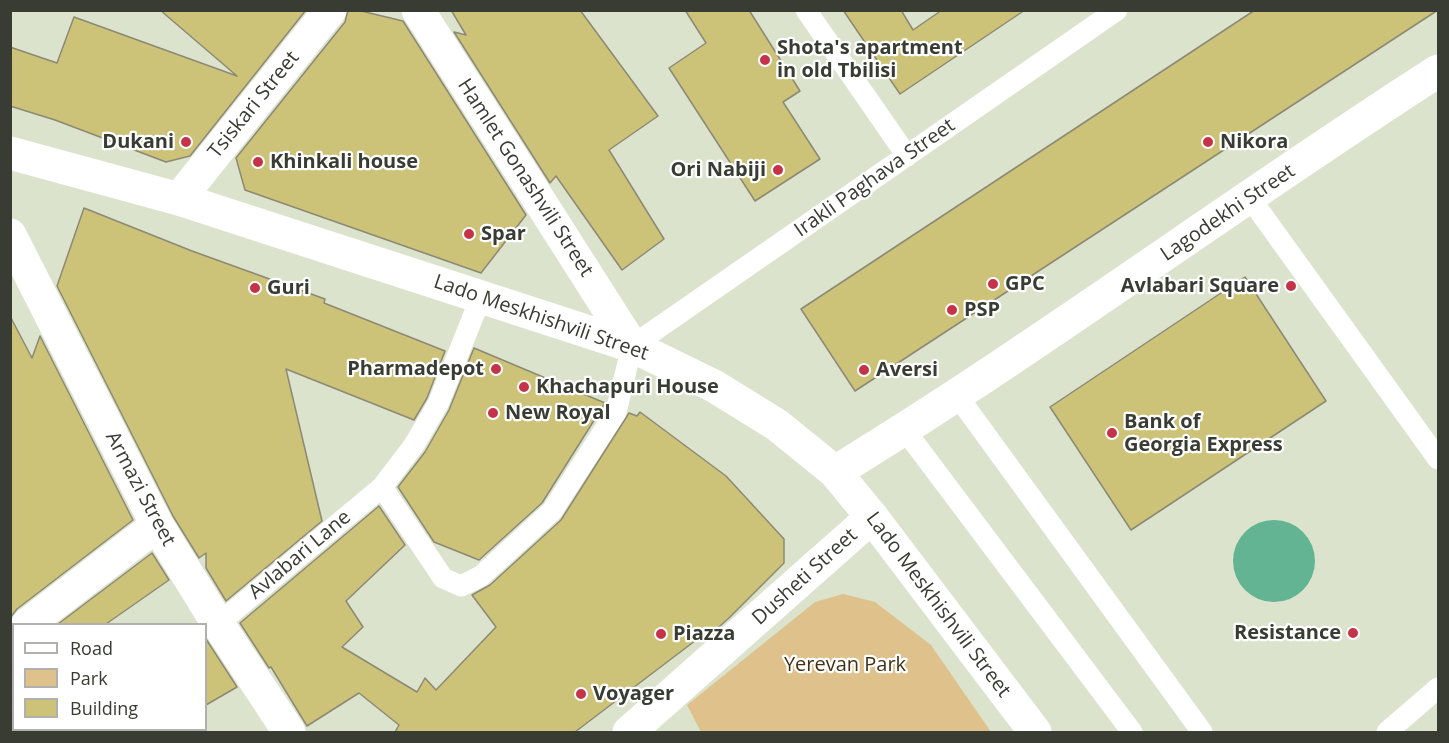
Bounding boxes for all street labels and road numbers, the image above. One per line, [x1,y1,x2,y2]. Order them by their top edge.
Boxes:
street label: Tsiskari Street [203,47,305,163]
street label: Hamlet Gonashvili Street [452,75,598,281]
street label: Irakli Paghava Street [790,114,960,242]
street label: Lagodekhi Street [1156,159,1300,267]
street label: Lado Meskhishvili Street [430,270,652,366]
street label: Armazi Street [100,428,180,550]
street label: Avlabari Lane [244,505,356,605]
street label: Lado Meskhishvili Street [861,508,1015,702]
street label: Dusheti Street [748,524,862,630]

